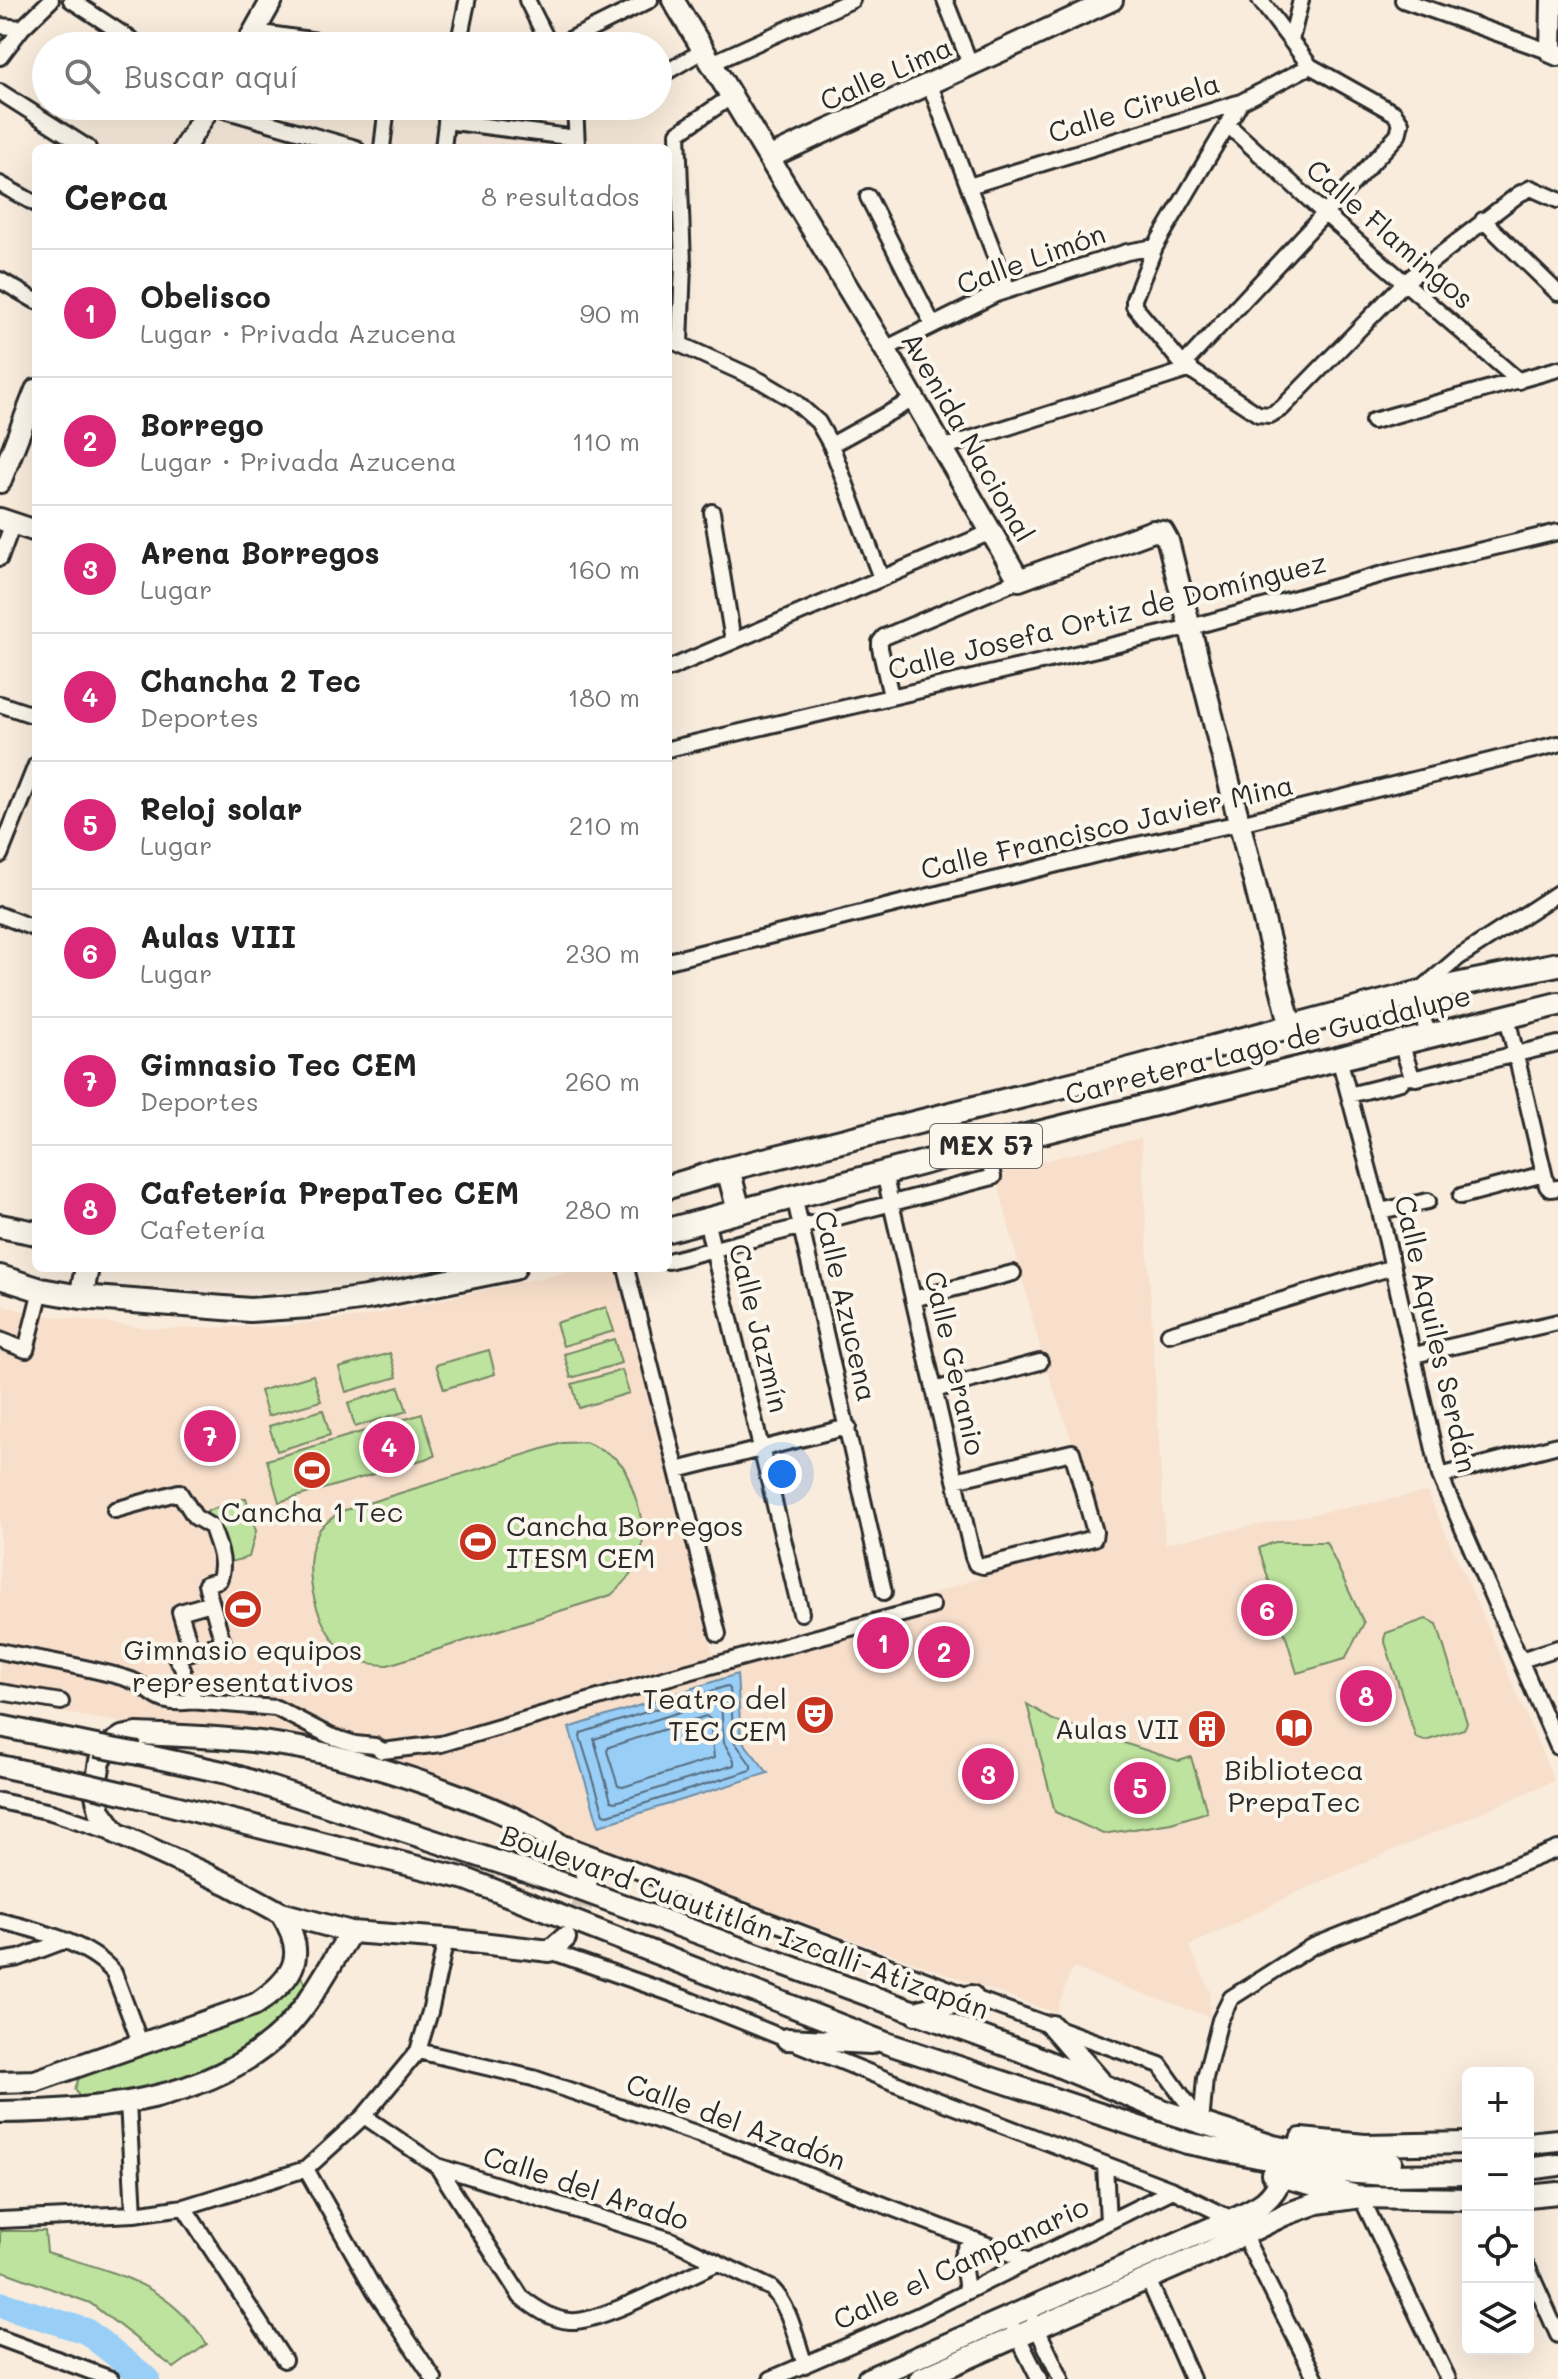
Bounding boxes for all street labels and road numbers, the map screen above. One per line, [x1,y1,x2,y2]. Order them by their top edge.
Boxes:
street label: Calle Lima [814,28,957,118]
street label: Calle Ciruela [1044,64,1224,150]
street label: Calle Flamingos [1299,151,1482,316]
street label: Calle Limón [951,215,1110,302]
street label: Avenida Nacional [894,325,1044,548]
street label: Calle Josefa Ortiz de Domínguez [884,543,1330,687]
street label: Calle Francisco Javier Mina [917,766,1297,886]
street label: Carretera Lago de Guadalupe [1061,976,1474,1112]
road number: MEX 57 [930,1124,1042,1168]
street label: Calle Aquiles Serdán [1388,1191,1486,1476]
street label: Calle Azucena [808,1207,886,1405]
street label: Calle Jazmín [722,1240,798,1416]
street label: Calle Geranio [917,1267,995,1458]
street label: Boulevard Cuautitlán Izcalli-Atizapán [496,1816,994,2026]
street label: Calle del Azadón [622,2065,851,2177]
street label: Calle del Arado [479,2137,694,2237]
street label: Calle el Campanario [827,2187,1094,2337]

